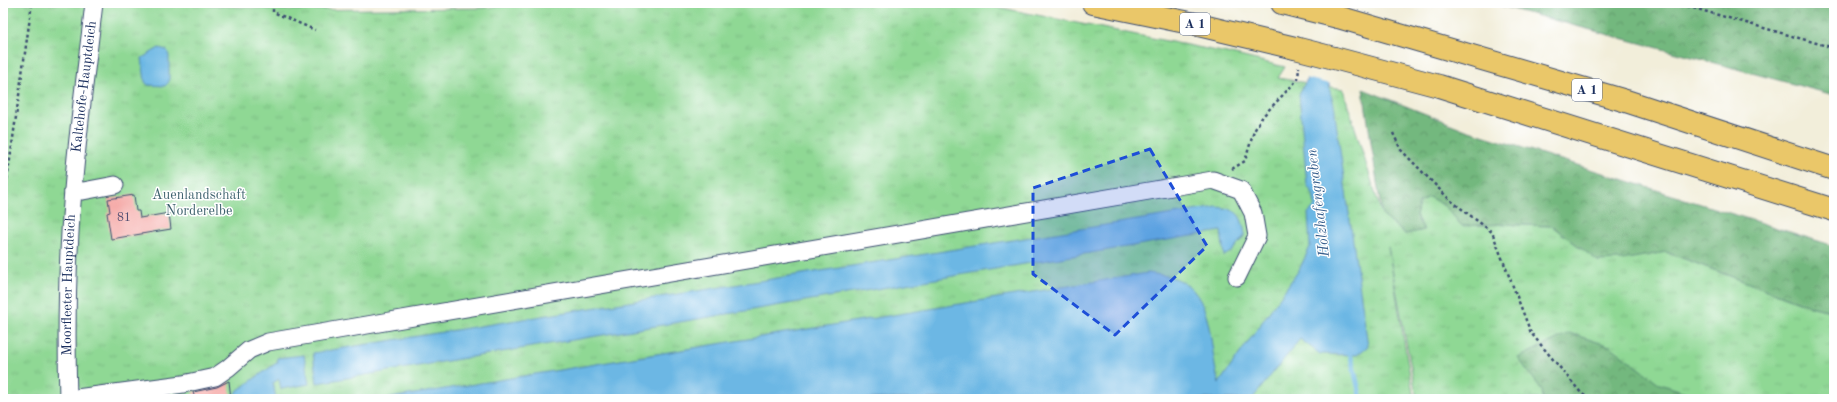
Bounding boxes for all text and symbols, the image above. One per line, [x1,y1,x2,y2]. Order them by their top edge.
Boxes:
road number: A 1 [1180,13,1210,35]
street label: Kaltehofe-Hauptdeich [69,20,99,153]
road number: A 1 [1572,79,1602,101]
water label: Holzhafengraben [1305,148,1333,259]
park label: Auenlandschaft Norderelbe [152,188,246,218]
house number: 81 [117,212,131,224]
street label: Moorfleeter Hauptdeich [60,213,78,356]

